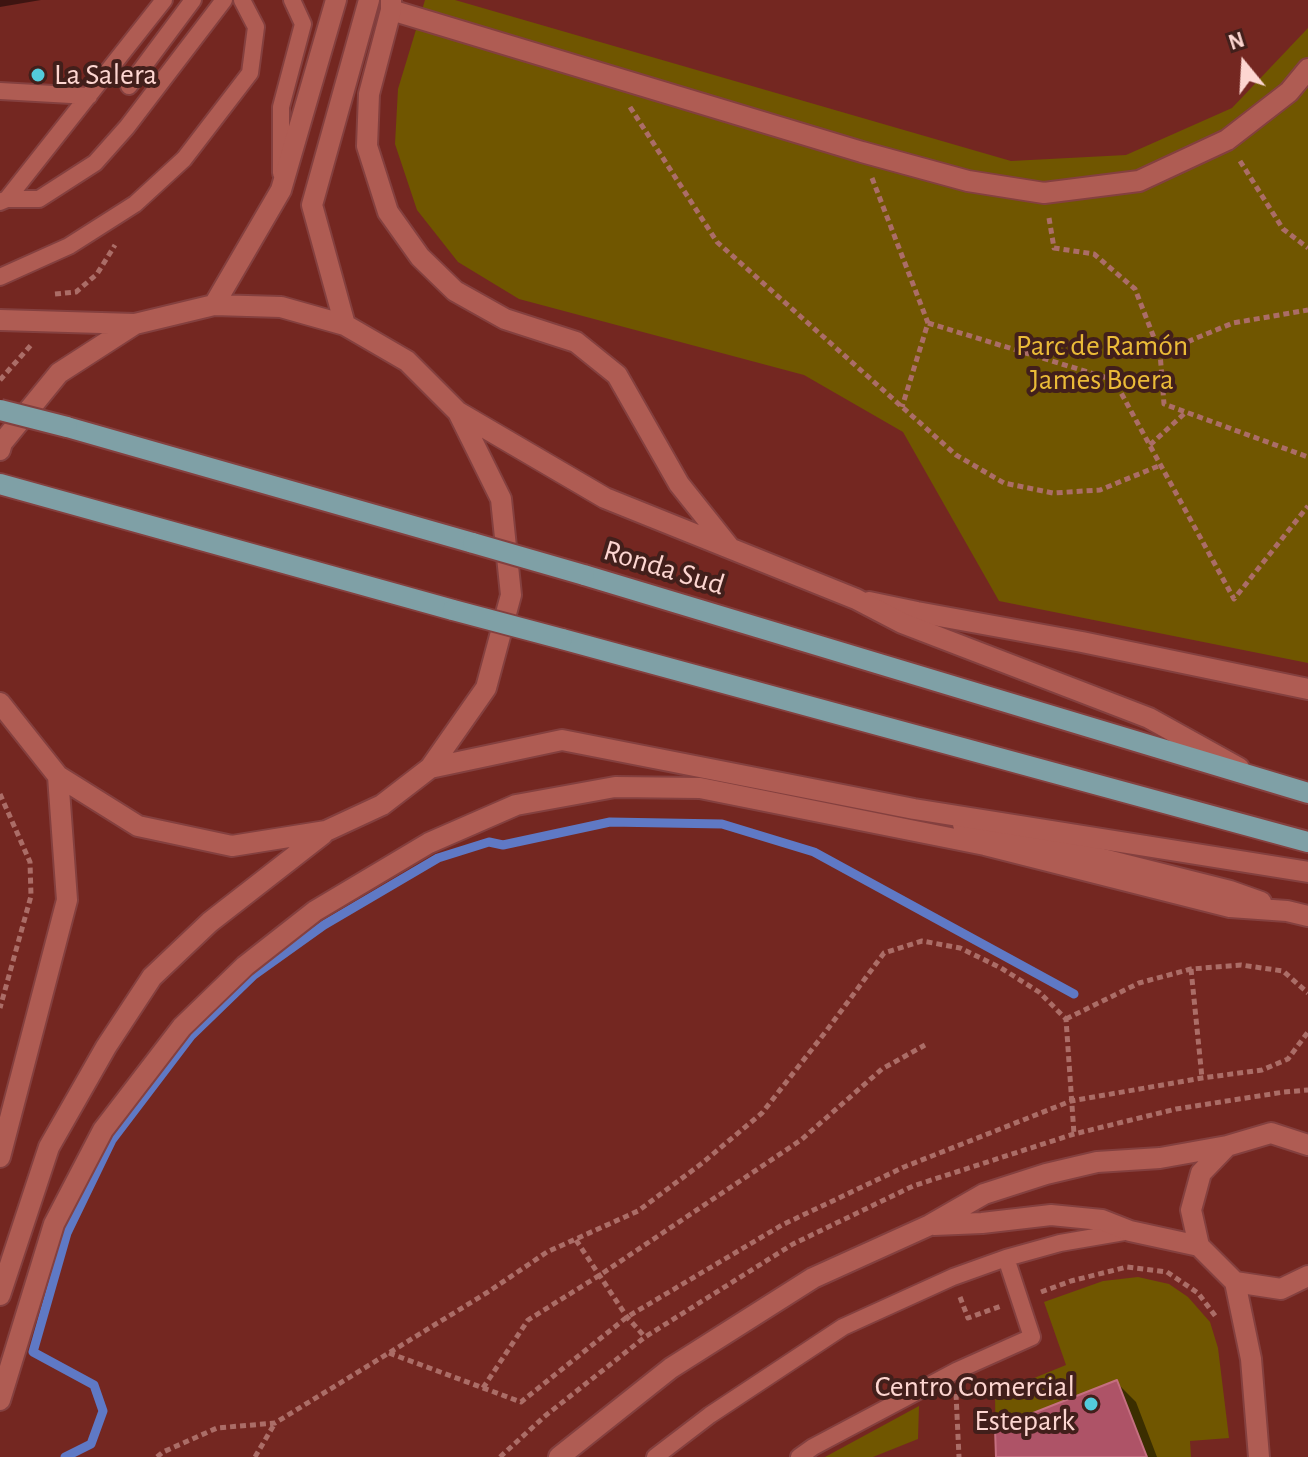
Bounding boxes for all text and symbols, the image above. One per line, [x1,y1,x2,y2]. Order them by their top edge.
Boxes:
north arrow [1204,24,1284,104]
text: N [1226,28,1247,54]
place label: La Salera [54,57,157,93]
marker: La Salera [29,66,47,84]
park label: Parc de Ramón James Boera [1016,328,1188,398]
street label: Ronda Sud [599,533,729,603]
place label: Centro Comercial Estepark [875,1369,1075,1440]
marker: Centro Comercial Estepark [1082,1395,1100,1413]

